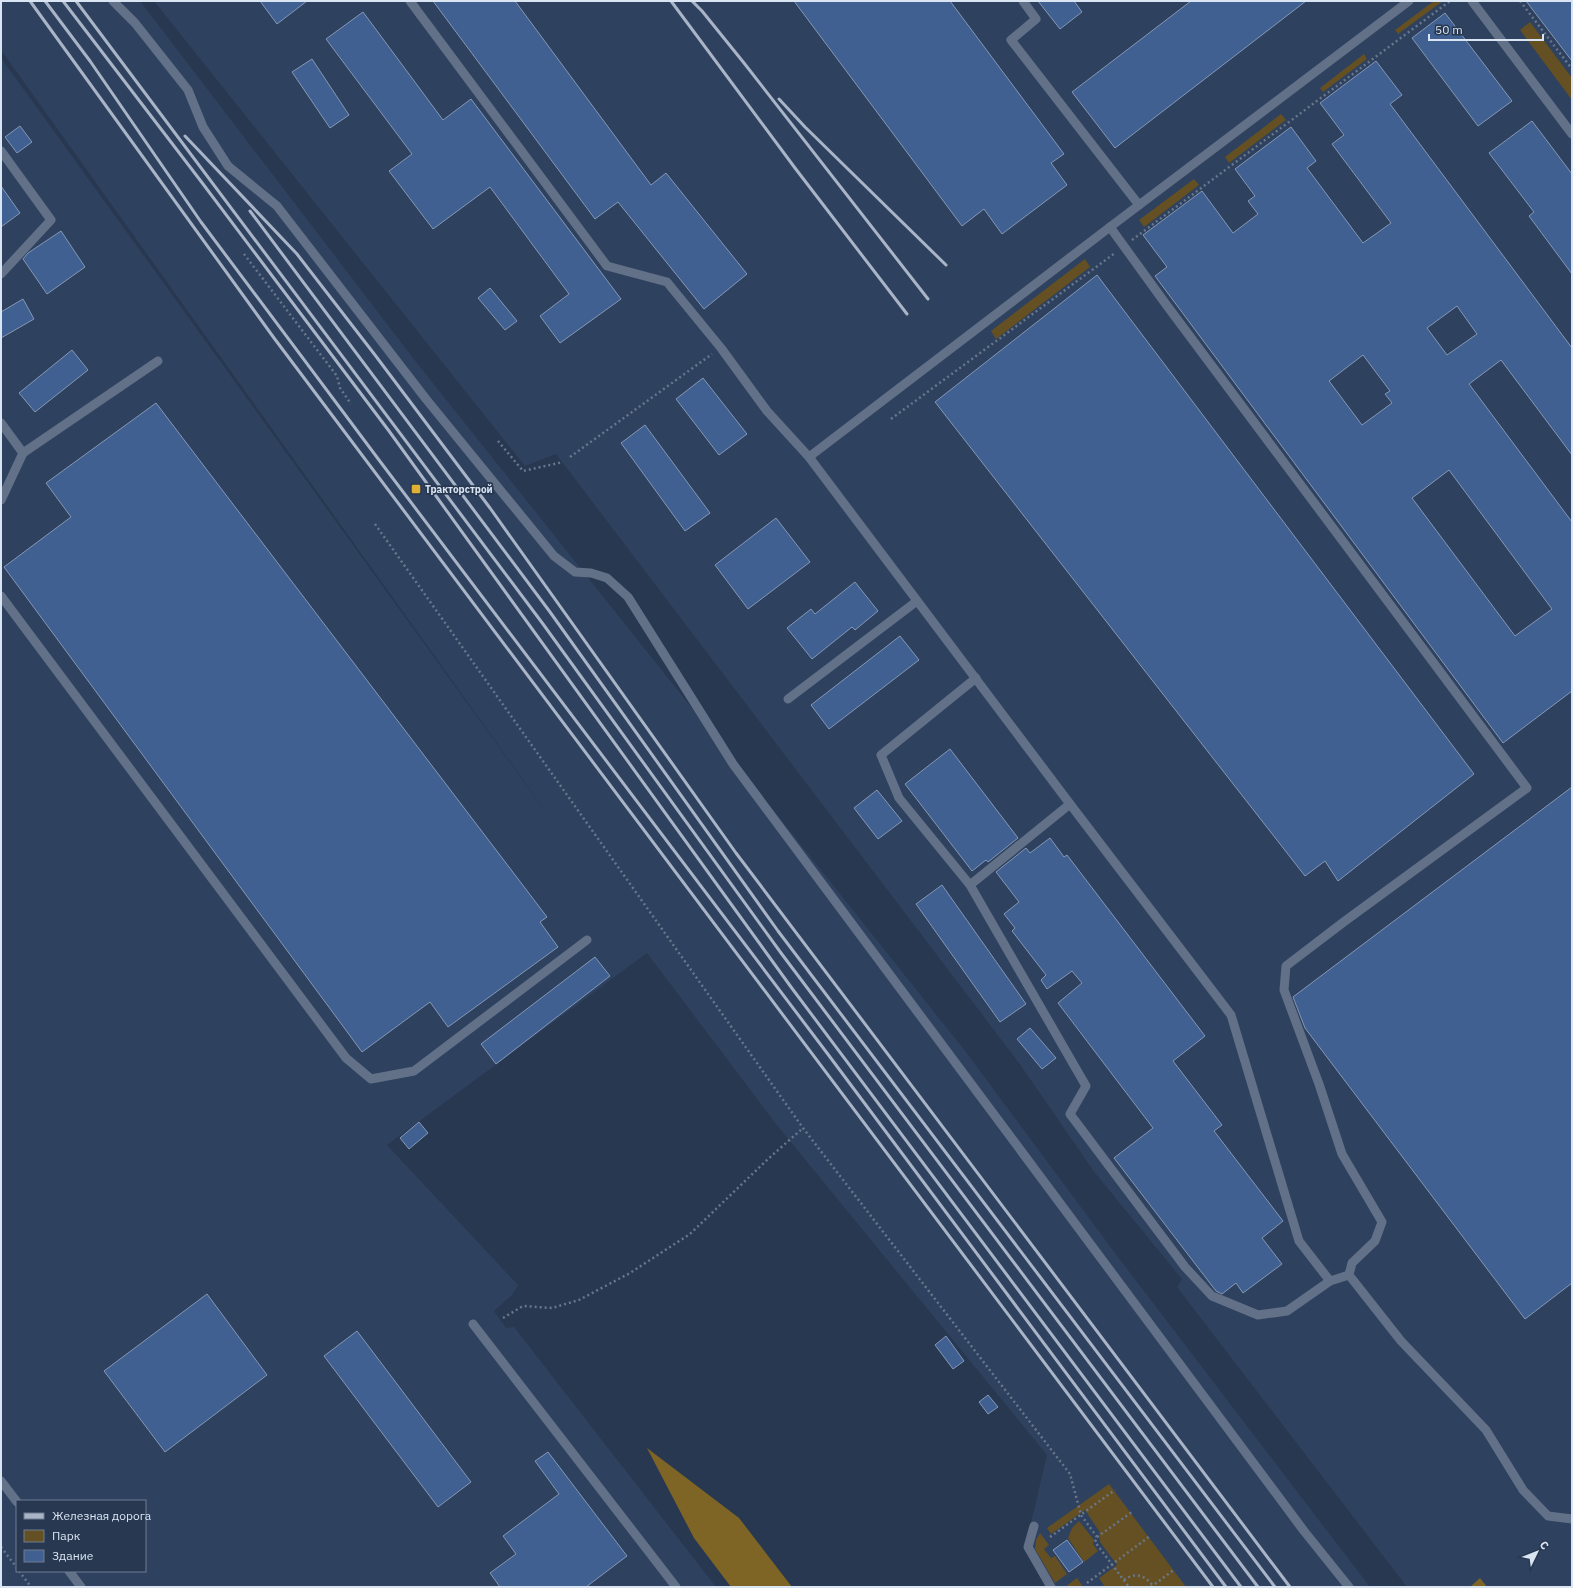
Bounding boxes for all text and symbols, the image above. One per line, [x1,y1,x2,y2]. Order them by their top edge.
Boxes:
scale bar [1429,16,1543,42]
text: 50 m [1435,22,1463,37]
marker: Тракторстрой [410,483,422,495]
place label: Тракторстрой [425,483,493,496]
legend [16,1500,146,1572]
text: Железная дорога [52,1508,152,1523]
text: Парк [52,1528,81,1543]
north arrow [1517,1532,1557,1572]
text: С [1537,1538,1552,1553]
text: Здание [52,1548,94,1563]

